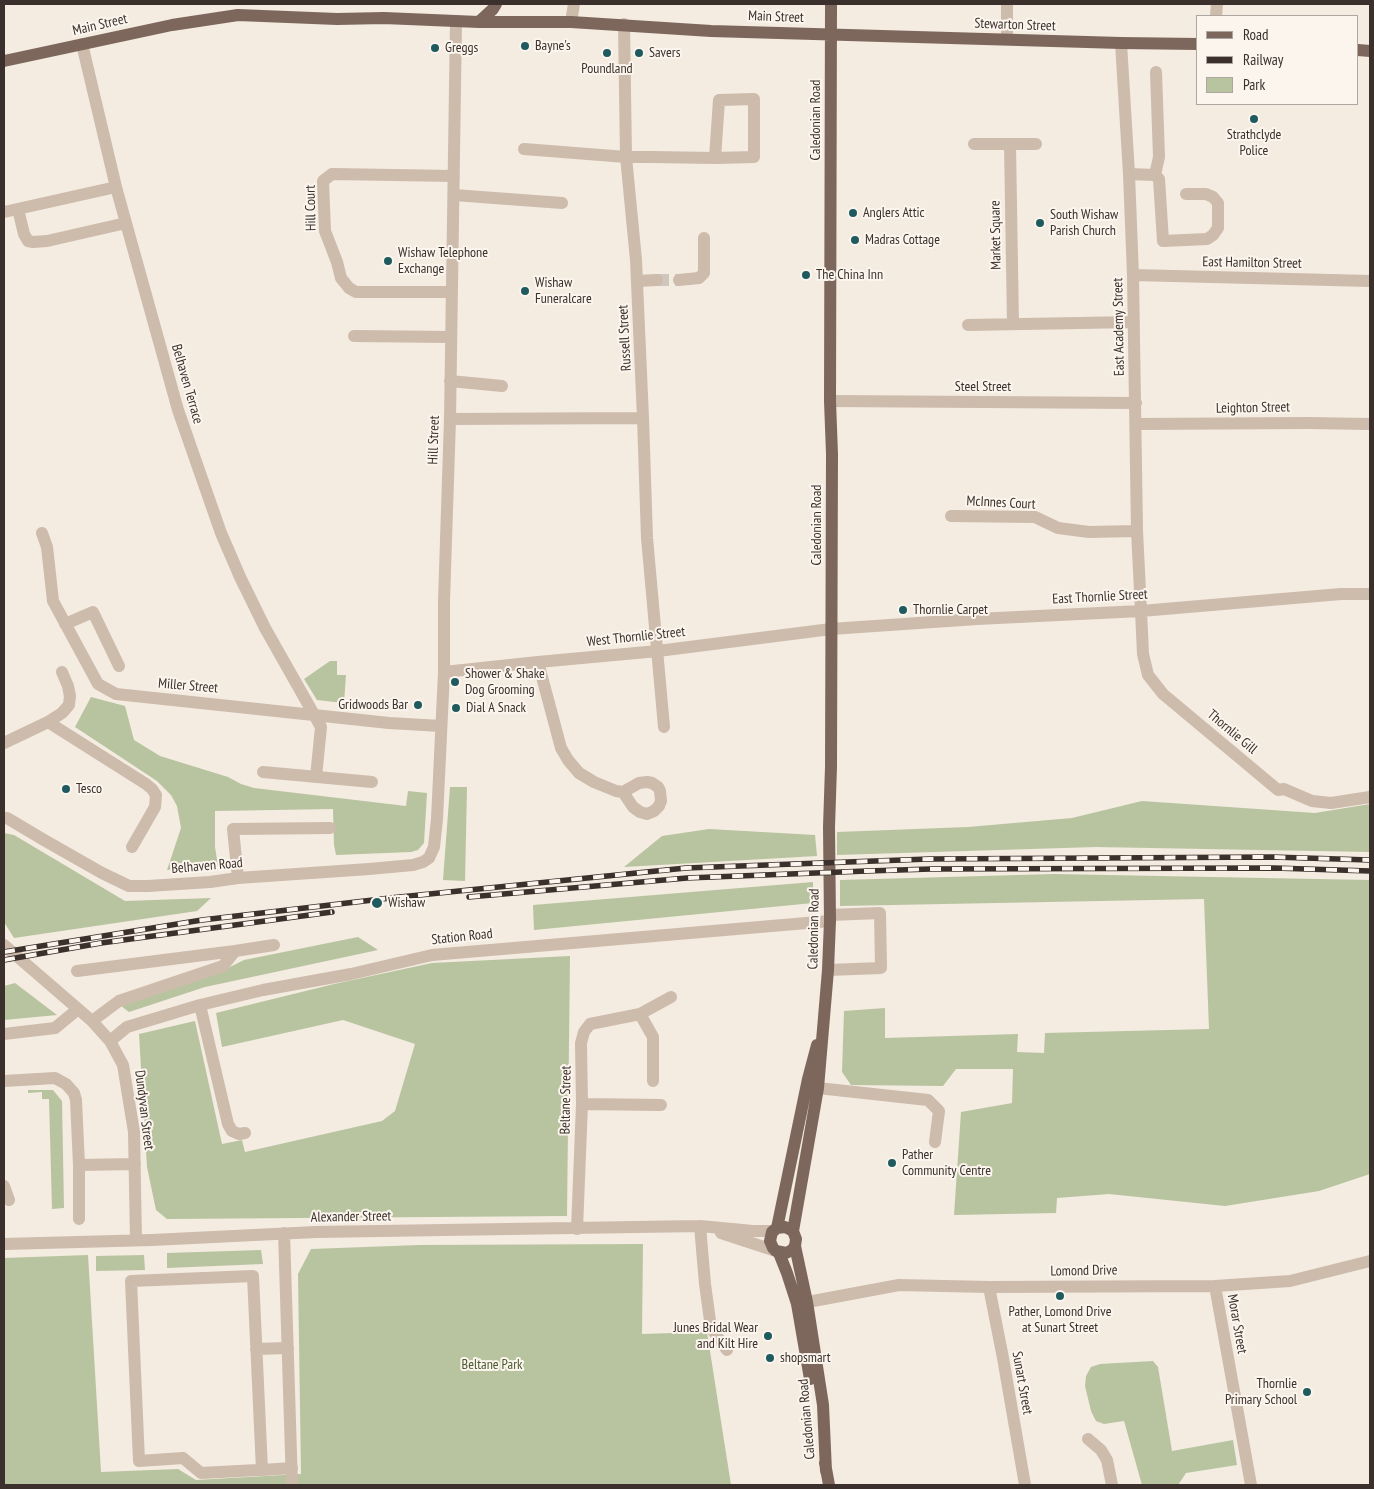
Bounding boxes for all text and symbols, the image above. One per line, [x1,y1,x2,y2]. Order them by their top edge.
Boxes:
street label: Main Street [748,8,804,26]
street label: Main Street [71,11,129,39]
street label: Stewarton Street [974,15,1056,35]
legend [1196,15,1359,105]
text: Road [1243,25,1269,44]
place label: Bayne's [535,38,571,54]
place label: Greggs [445,40,478,56]
marker: Bayne's [519,40,531,52]
marker: Greggs [429,42,441,54]
place label: Savers [649,45,680,61]
marker: Poundland [601,47,613,59]
marker: Savers [633,47,645,59]
text: Railway [1243,50,1283,69]
place label: Poundland [581,61,633,77]
text: Park [1243,75,1265,94]
street label: Caledonian Road [808,80,824,160]
marker: Strathclyde Police [1248,113,1260,125]
place label: Strathclyde Police [1227,127,1281,160]
street label: Hill Court [302,185,320,231]
street label: Market Square [987,200,1005,270]
place label: Anglers Attic [863,205,925,221]
marker: Anglers Attic [847,207,859,219]
place label: South Wishaw Parish Church [1050,207,1118,240]
marker: South Wishaw Parish Church [1034,217,1046,229]
place label: Madras Cottage [865,232,940,248]
marker: Madras Cottage [849,234,861,246]
place label: Wishaw Telephone Exchange [398,245,488,278]
street label: East Hamilton Street [1202,254,1302,272]
marker: Wishaw Telephone Exchange [382,255,394,267]
place label: The China Inn [816,267,883,283]
marker: The China Inn [800,269,812,281]
place label: Wishaw Funeralcare [535,275,592,308]
street label: East Academy Street [1110,278,1128,376]
marker: Wishaw Funeralcare [519,285,531,297]
street label: Russell Street [615,304,635,372]
street label: Belhaven Terrace [168,342,206,426]
street label: Steel Street [955,379,1011,395]
street label: Leighton Street [1216,399,1290,417]
street label: Hill Street [425,415,443,465]
street label: Caledonian Road [809,485,825,565]
street label: McInnes Court [966,493,1036,513]
street label: East Thornlie Street [1052,586,1148,608]
place label: Thornlie Carpet [913,602,988,618]
marker: Thornlie Carpet [897,604,909,616]
street label: West Thornlie Street [586,623,686,651]
place label: Shower & Shake Dog Grooming [465,666,545,699]
street label: Miller Street [157,675,219,697]
marker: Shower & Shake Dog Grooming [449,676,461,688]
place label: Gridwoods Bar [338,697,408,713]
marker: Gridwoods Bar [412,699,424,711]
place label: Dial A Snack [466,700,526,716]
marker: Dial A Snack [450,702,462,714]
street label: Thornlie Gill [1204,706,1260,758]
place label: Tesco [76,781,102,797]
marker: Tesco [60,783,72,795]
street label: Belhaven Road [171,855,243,877]
street label: Caledonian Road [805,888,823,970]
place label: Wishaw [388,895,425,911]
marker: Wishaw [370,896,384,910]
street label: Station Road [431,925,493,949]
street label: Beltane Street [557,1065,575,1135]
street label: Dundyvan Street [131,1069,157,1151]
place label: Pather Community Centre [902,1147,991,1180]
marker: Pather Community Centre [886,1157,898,1169]
street label: Alexander Street [311,1208,391,1226]
street label: Lomond Drive [1050,1262,1118,1280]
marker: Pather, Lomond Drive at Sunart Street [1054,1290,1066,1302]
street label: Morar Street [1224,1293,1250,1355]
place label: Pather, Lomond Drive at Sunart Street [1008,1304,1112,1336]
place label: Junes Bridal Wear and Kilt Hire [673,1320,758,1352]
marker: Junes Bridal Wear and Kilt Hire [762,1330,774,1342]
place label: shopsmart [780,1350,830,1366]
street label: Sunart Street [1008,1350,1036,1416]
marker: shopsmart [764,1352,776,1364]
park label: Beltane Park [462,1357,522,1373]
place label: Thornlie Primary School [1225,1376,1297,1408]
street label: Caledonian Road [795,1378,819,1460]
marker: Thornlie Primary School [1301,1386,1313,1398]

